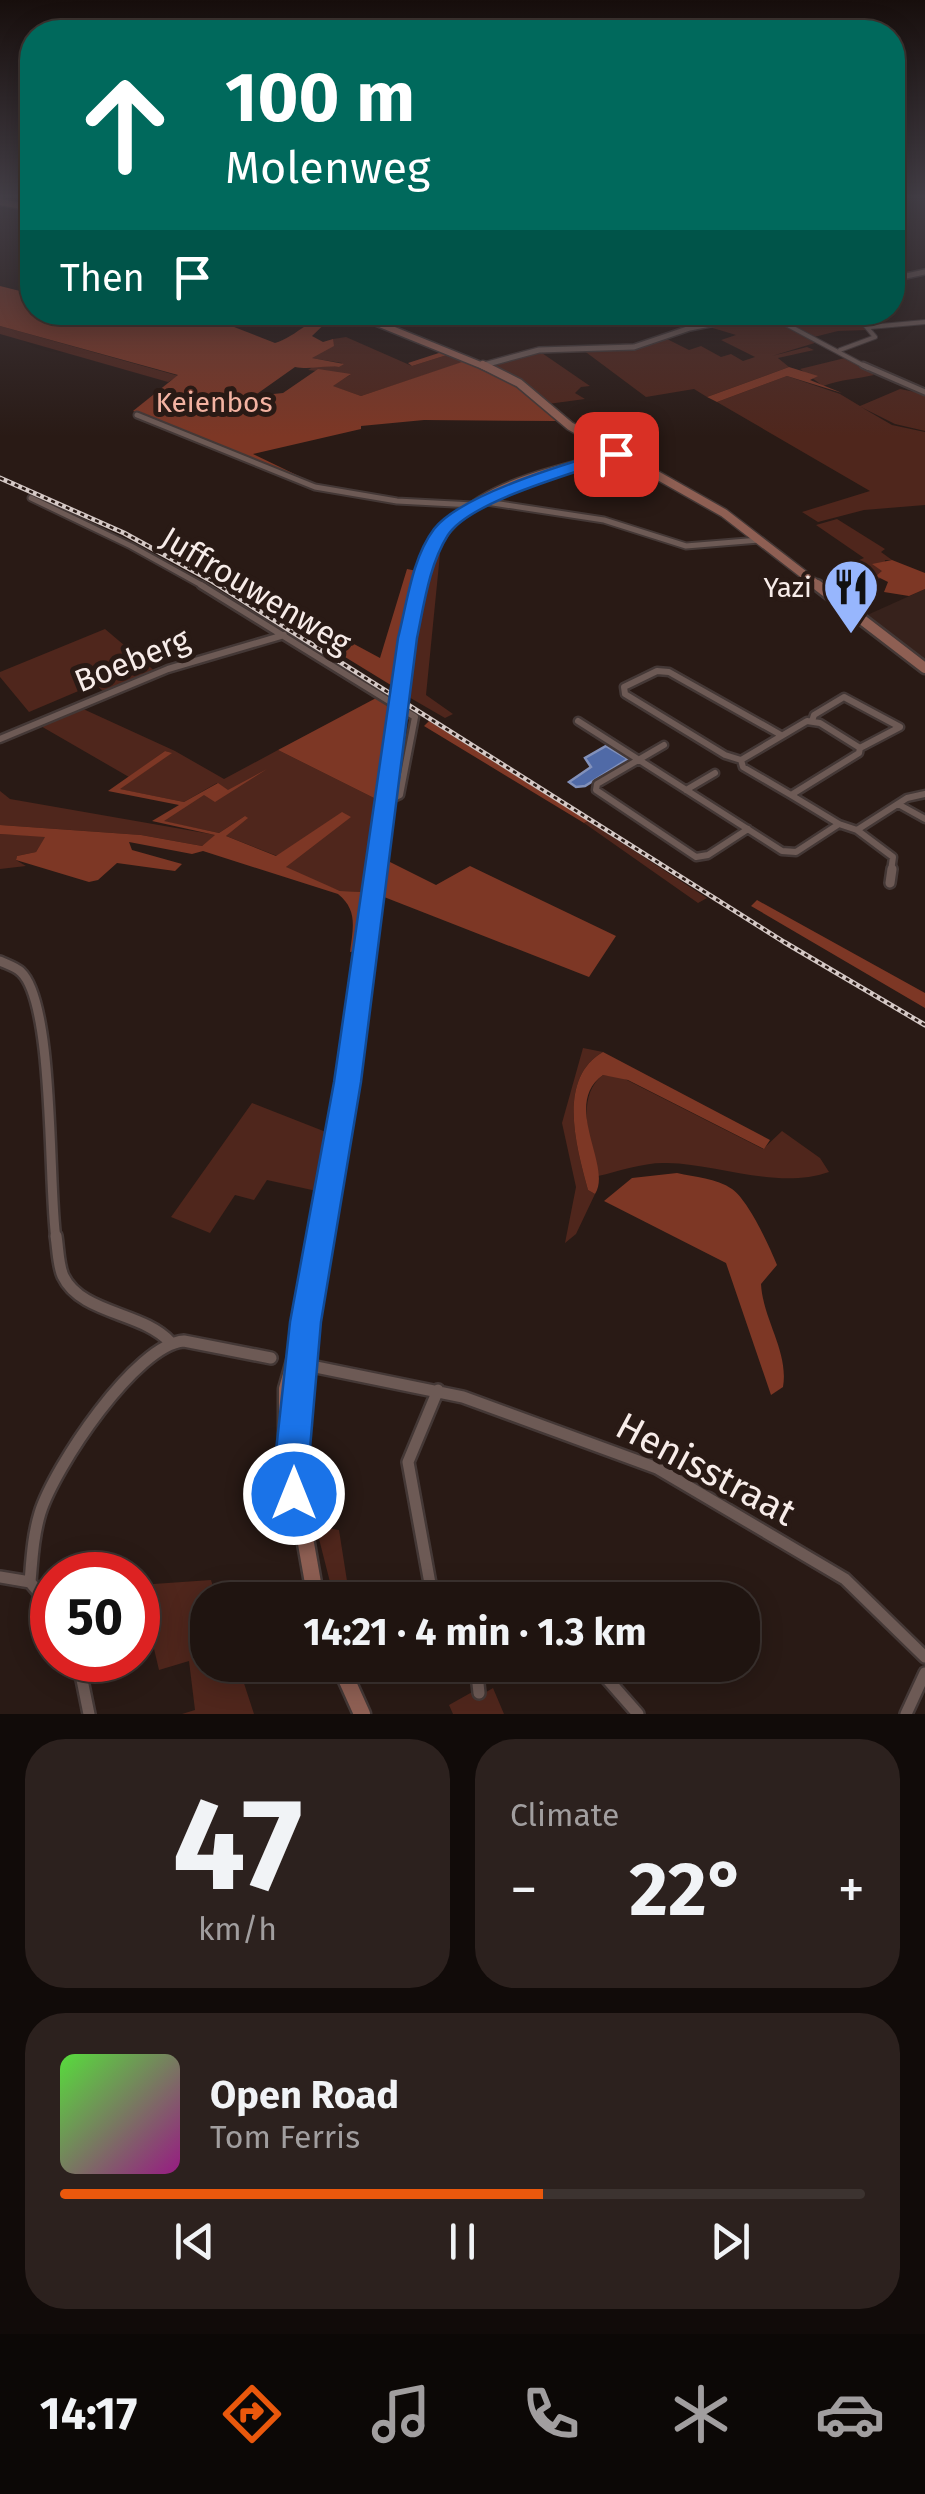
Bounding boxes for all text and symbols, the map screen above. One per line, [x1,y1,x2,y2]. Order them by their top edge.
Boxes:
text: 100 m [225,56,415,140]
icon: ahead [60,60,190,190]
text: Molenweg [225,141,430,195]
icon: arrive [165,250,220,305]
text: Then [60,255,145,301]
park label: Keienbos [156,386,273,419]
pin [574,412,659,497]
icon: arrive [589,427,644,482]
street label: Juffrouwenweg [154,518,358,662]
restaurant icon: Yazi [821,557,881,636]
place label: Yazi [763,571,812,604]
street label: Boeberg [69,620,195,700]
street label: Henisstraat [608,1403,804,1536]
position arrow [242,1442,346,1546]
speed limit sign: 50 [30,1552,160,1682]
text: 14:21 · 4 min · 1.3 km [303,1609,647,1655]
text: 47 [172,1767,303,1923]
text: Climate [510,1796,619,1834]
text: 22° [629,1845,746,1935]
text: − [510,1857,538,1923]
text: + [838,1857,865,1923]
text: km/h [198,1910,277,1948]
text: Open Road [210,2072,399,2118]
text: Tom Ferris [210,2118,360,2156]
icon: previous [167,2214,222,2269]
icon: pause [435,2214,490,2269]
icon: next [703,2214,758,2269]
icon: directions [217,2379,287,2449]
icon: music [366,2379,436,2449]
icon: phone [516,2379,586,2449]
icon: climate [666,2379,736,2449]
icon: car [815,2379,885,2449]
text: 14:17 [40,2387,137,2441]

